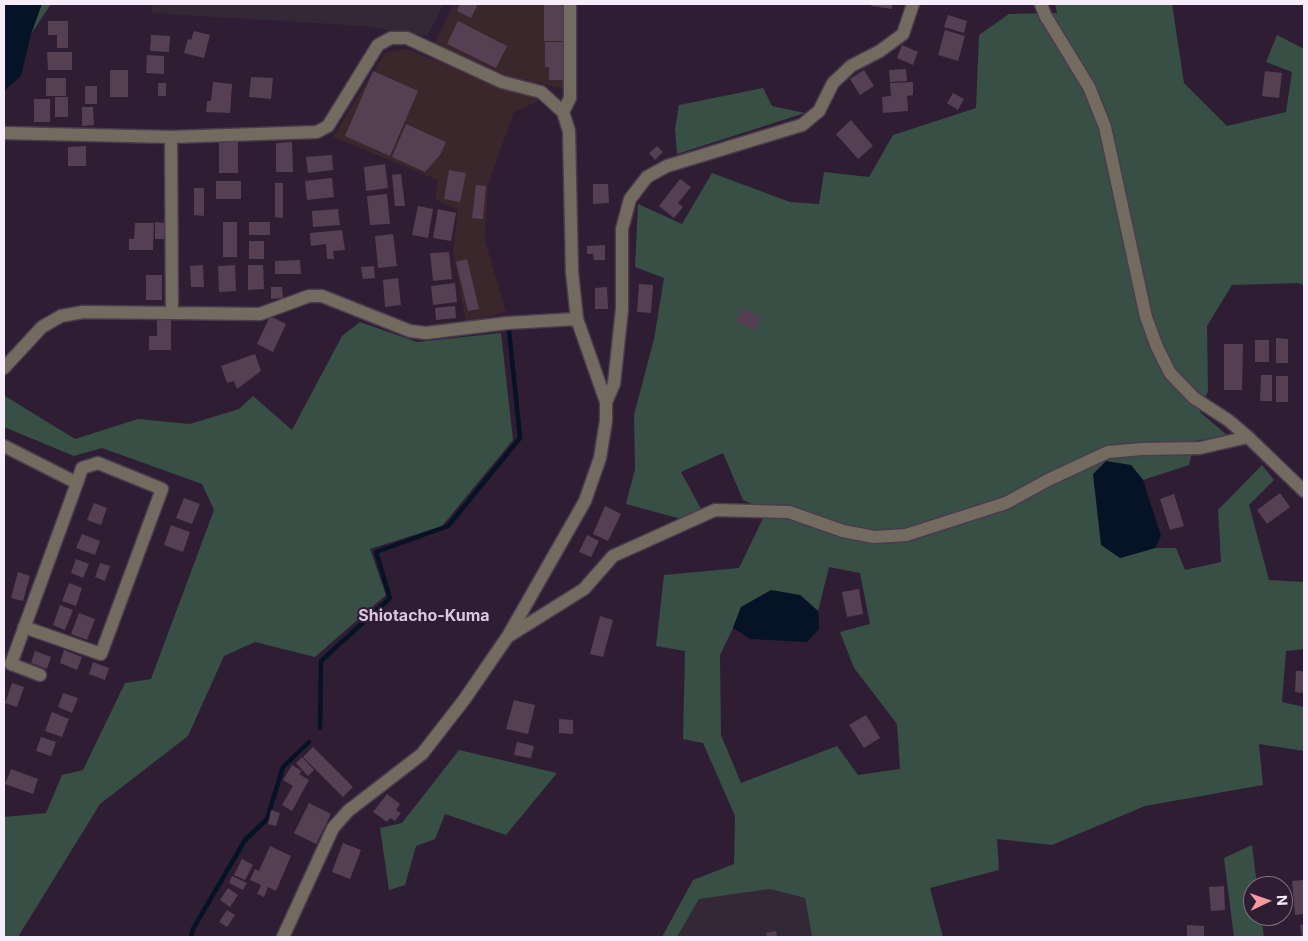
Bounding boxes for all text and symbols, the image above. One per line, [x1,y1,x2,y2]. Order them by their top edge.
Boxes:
district label: Shiotacho-Kuma [358,606,490,626]
north arrow [1243,876,1293,926]
text: N [1274,894,1291,906]

